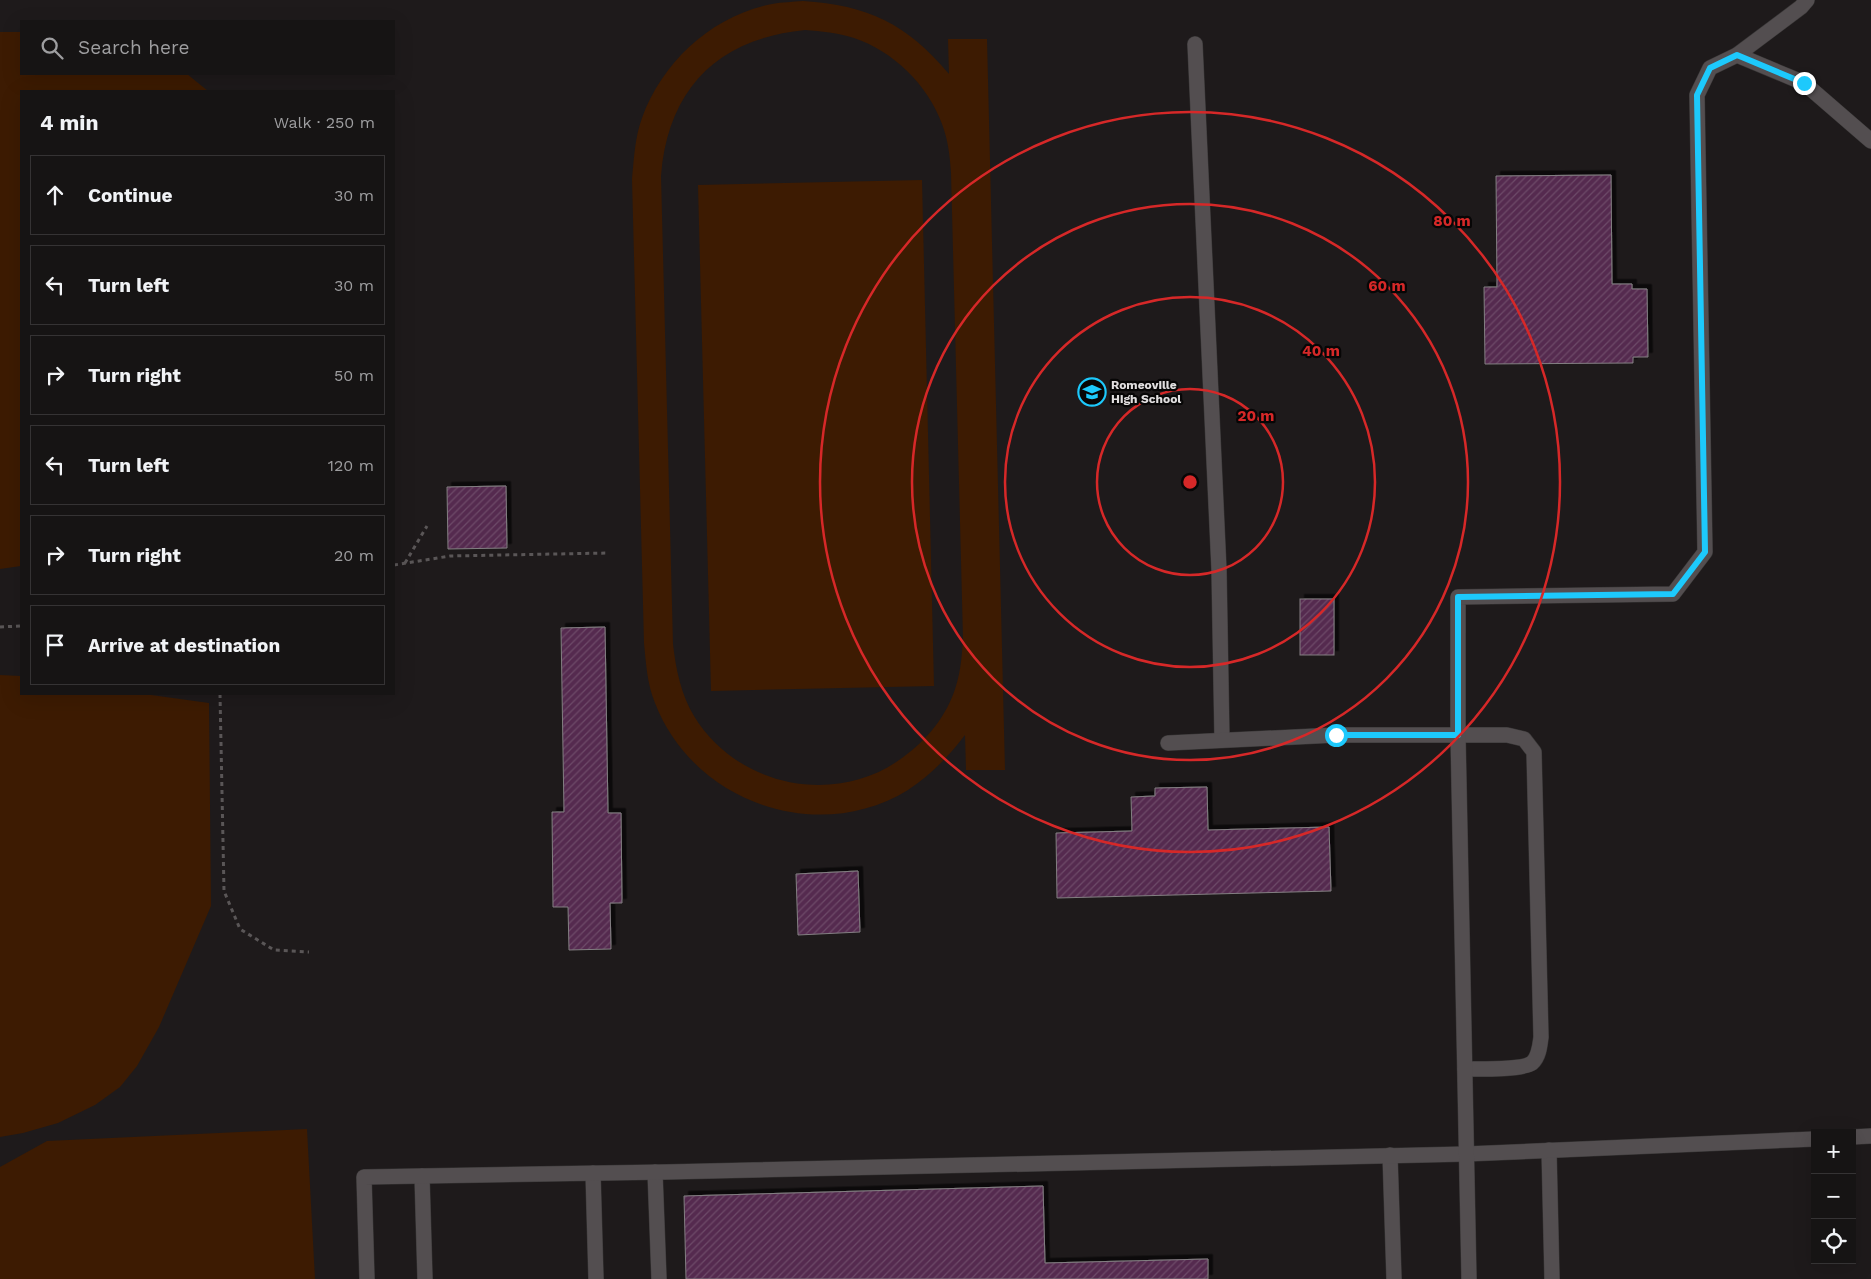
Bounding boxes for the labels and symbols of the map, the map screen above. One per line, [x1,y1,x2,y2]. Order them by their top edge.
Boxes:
route end [1793,72,1816,95]
text: 80 m [1433,212,1471,230]
text: 60 m [1368,277,1406,295]
text: 40 m [1302,342,1340,360]
school or university icon: Romeoville High School [1077,377,1107,407]
place label: Romeoville High School [1111,378,1181,406]
text: 20 m [1237,407,1275,425]
centre of rings [1181,473,1199,491]
route start [1325,724,1348,747]

